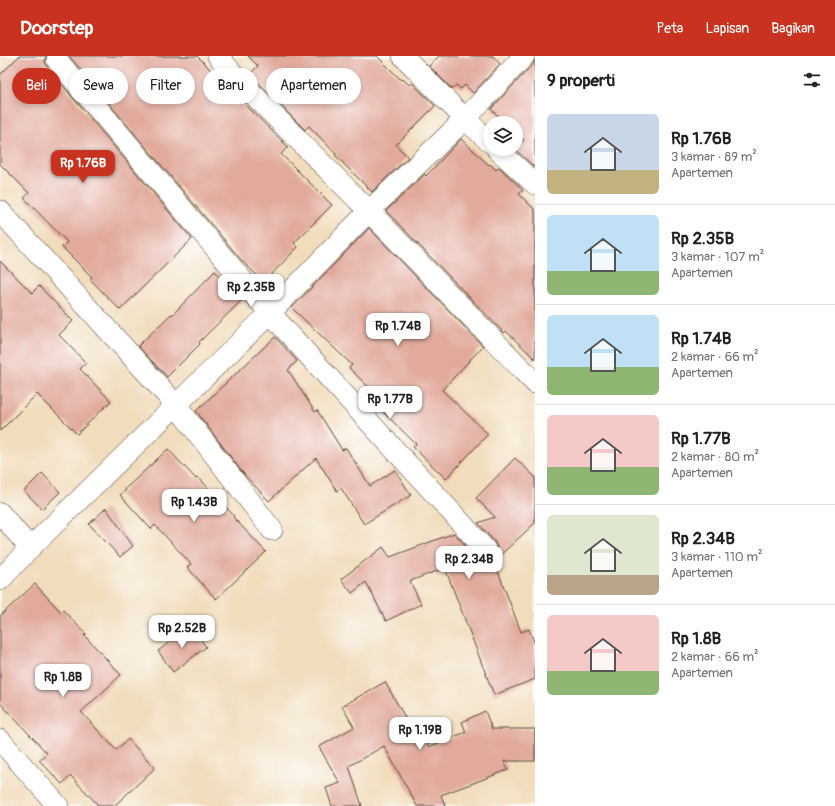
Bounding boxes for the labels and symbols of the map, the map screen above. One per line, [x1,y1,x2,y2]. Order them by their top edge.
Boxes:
pin: Rp 1.76B [42,150,124,184]
pin: Rp 2.35B [210,274,292,308]
pin: Rp 1.74B [357,313,439,347]
pin: Rp 1.77B [349,386,431,420]
pin: Rp 1.43B [153,489,235,523]
pin: Rp 2.34B [428,546,510,580]
pin: Rp 2.52B [141,615,223,649]
pin: Rp 1.8B [26,664,100,698]
pin: Rp 1.19B [379,717,461,751]

